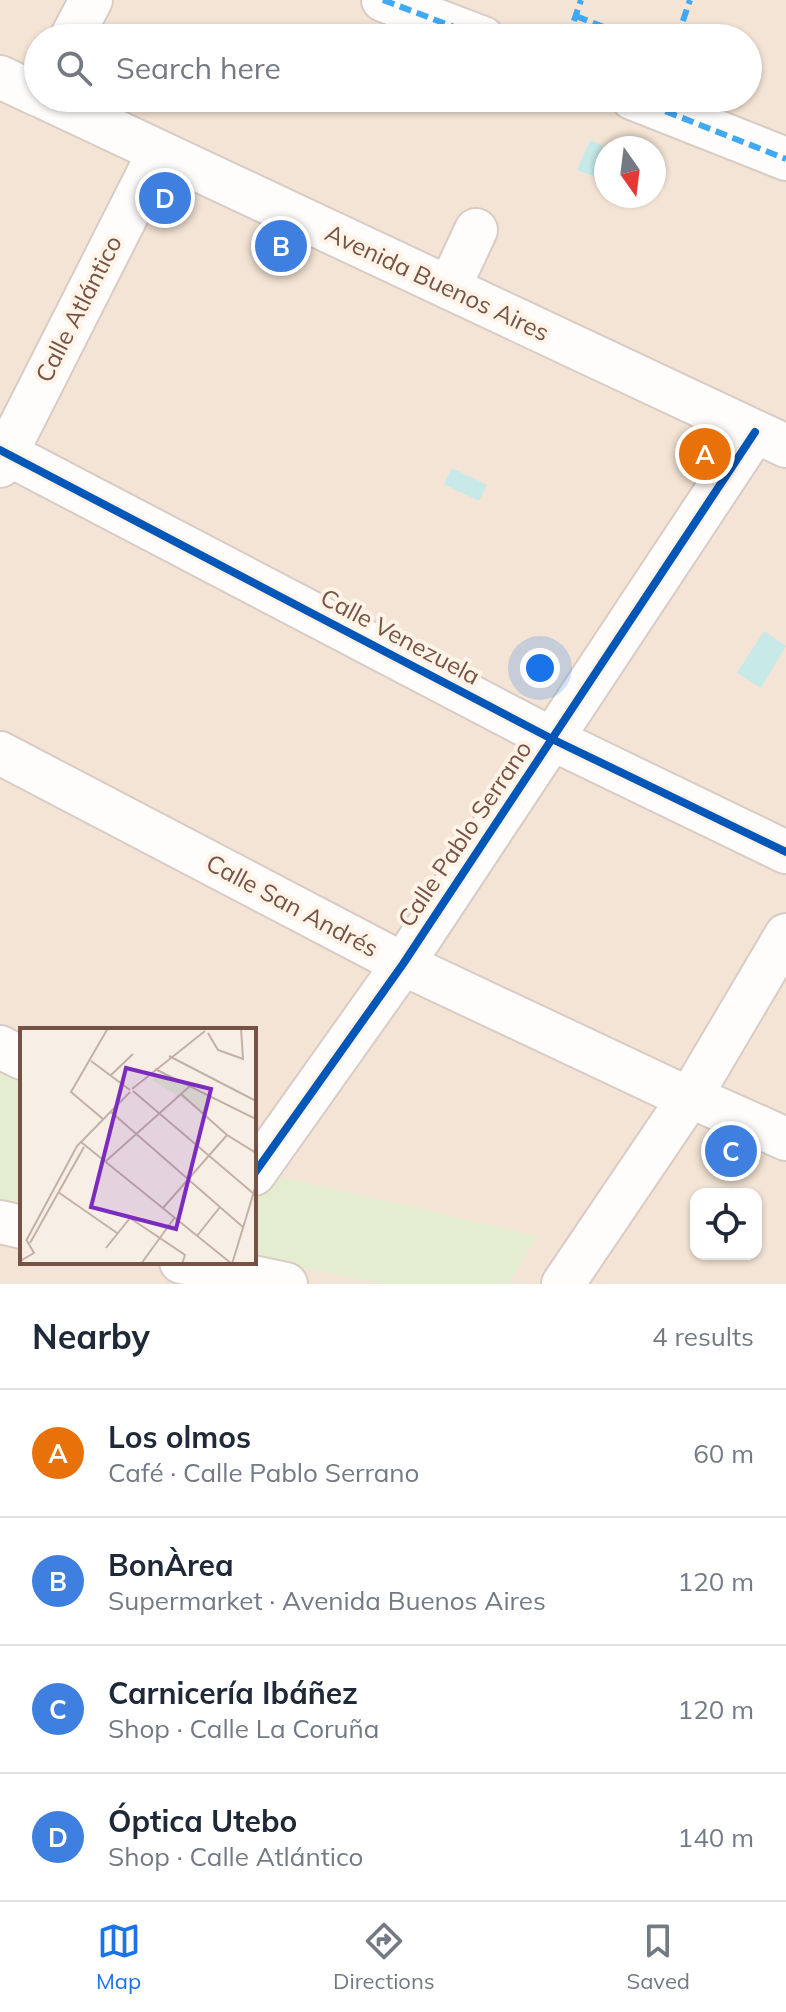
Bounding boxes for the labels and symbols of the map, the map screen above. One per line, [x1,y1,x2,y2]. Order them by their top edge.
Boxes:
north arrow [594,136,666,208]
pin: D [139,168,191,228]
pin: B [255,216,307,276]
street label: Avenida Buenos Aires [321,217,554,347]
street label: Calle Atlántico [28,230,128,387]
pin: A [679,424,731,484]
street label: Calle Venezuela [316,582,485,691]
your location [520,648,560,688]
street label: Calle Pablo Serrano [391,735,538,932]
street label: Calle San Andrés [201,847,384,963]
inset map [20,1028,256,1264]
pin: C [705,1121,757,1181]

